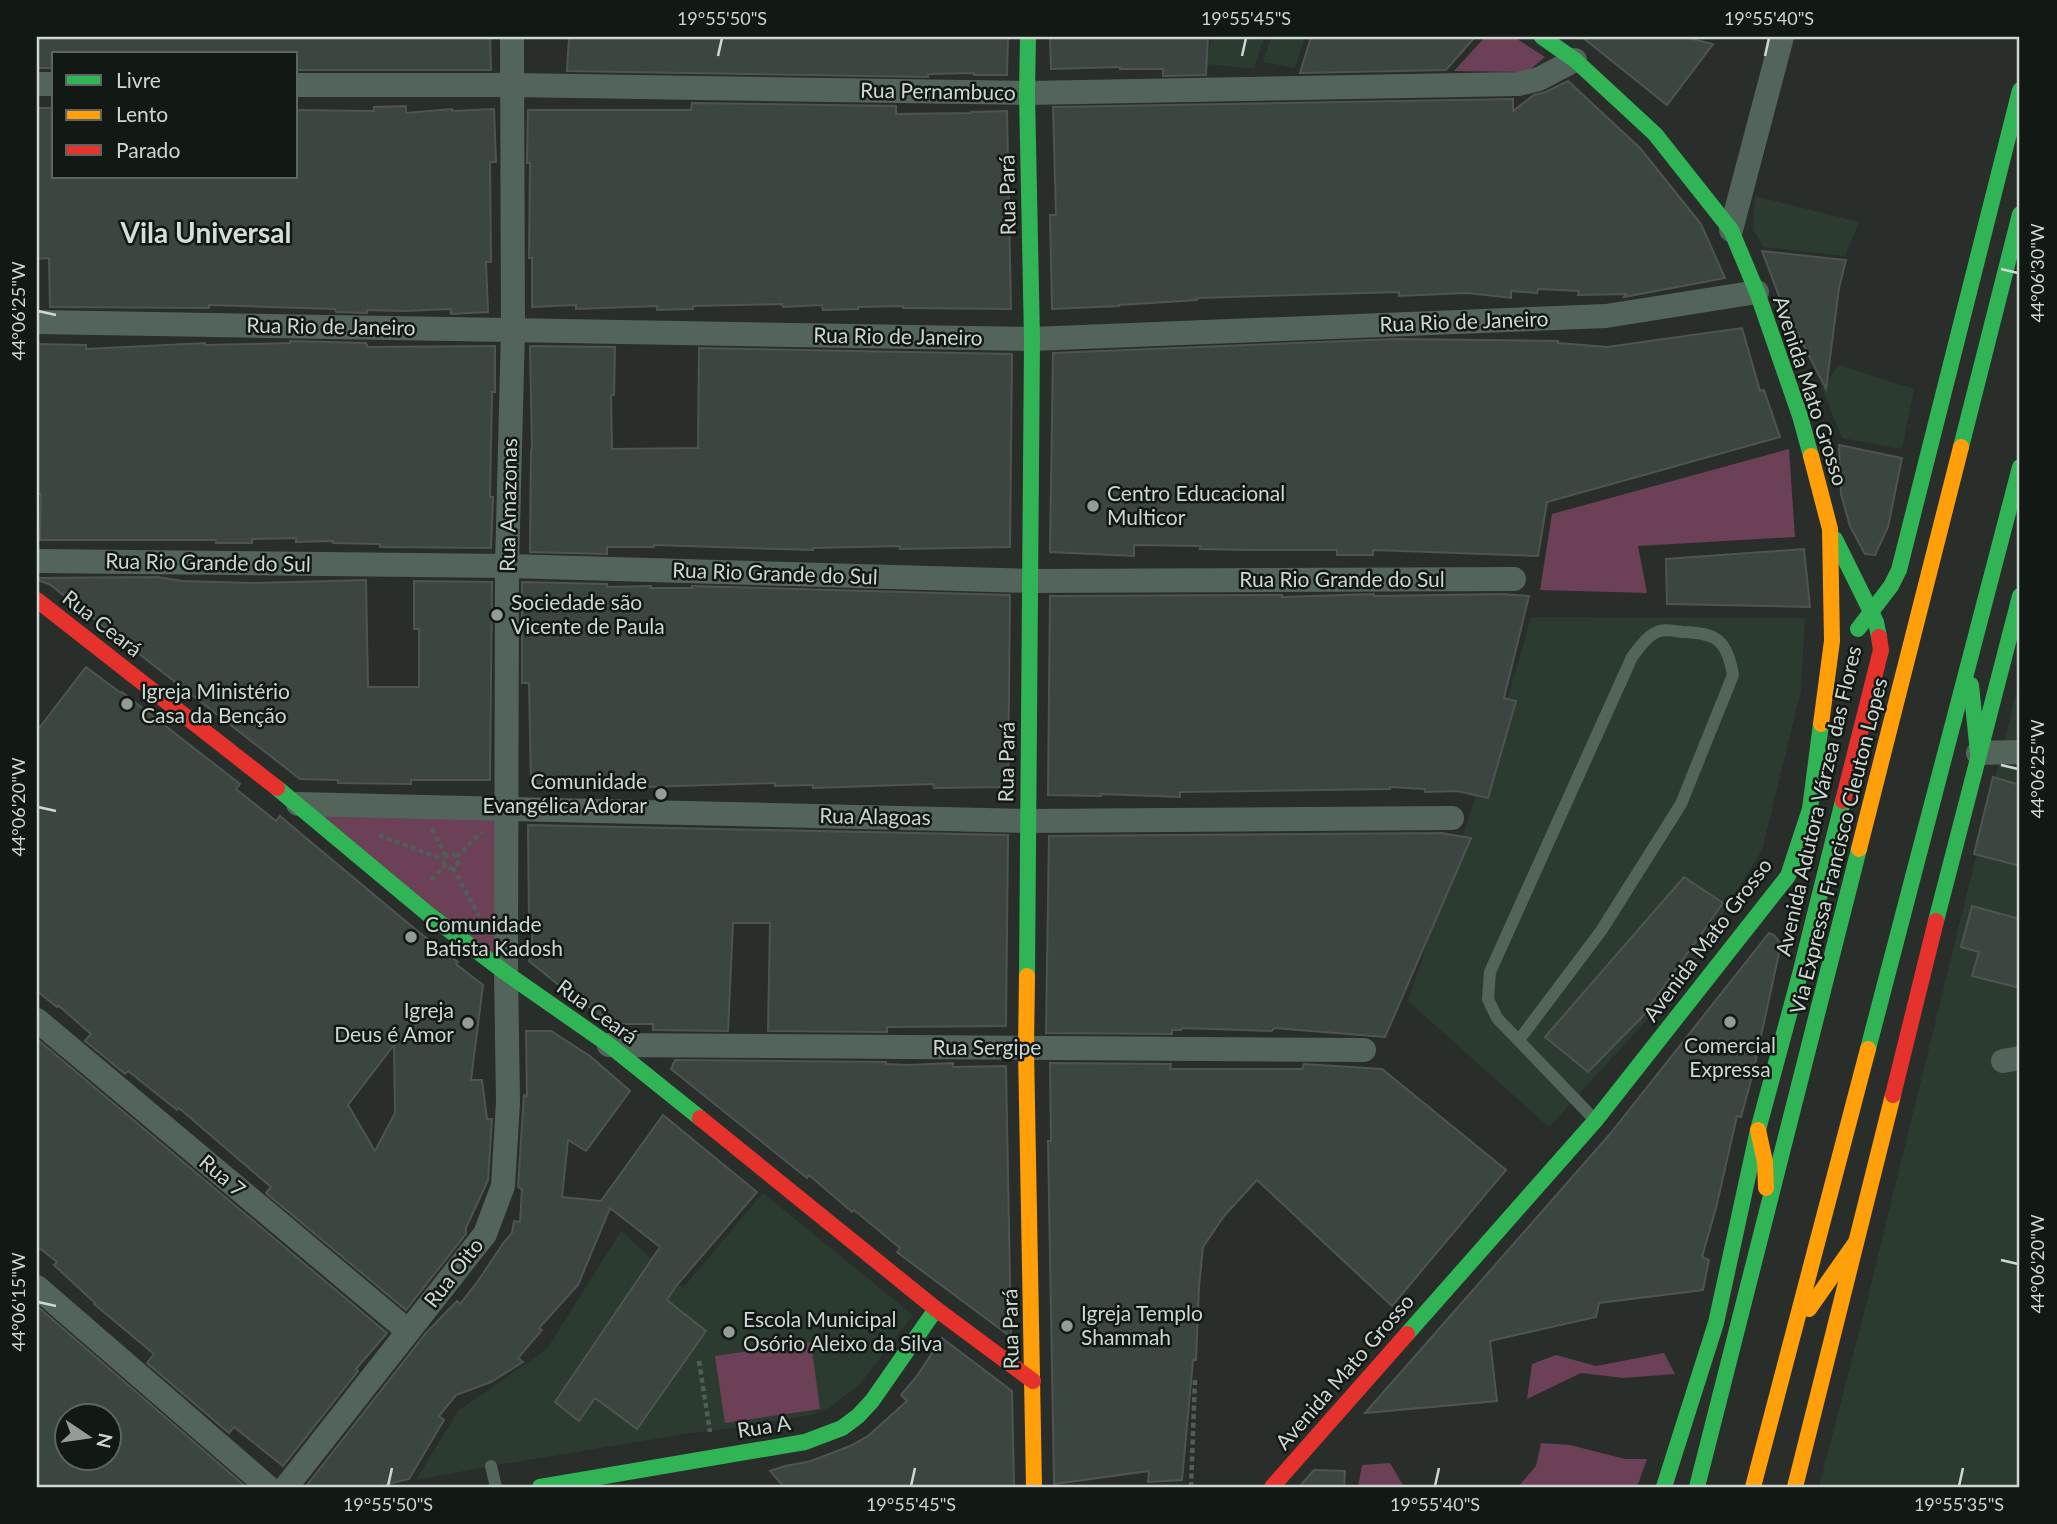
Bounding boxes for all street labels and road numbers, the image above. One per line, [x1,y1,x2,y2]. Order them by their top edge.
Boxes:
street label: Rua Pernambuco [860,77,1016,104]
street label: Rua Pará [993,154,1020,236]
street label: Avenida Mato Grosso [1769,293,1854,489]
street label: Rua Rio de Janeiro [1379,305,1549,336]
street label: Rua Rio de Janeiro [246,312,416,339]
street label: Rua Rio de Janeiro [813,322,983,349]
street label: Rua Amazonas [494,438,521,572]
street label: Rua Rio Grande do Sul [105,547,311,576]
street label: Rua Rio Grande do Sul [672,556,878,589]
street label: Rua Rio Grande do Sul [1239,566,1445,591]
street label: Rua Ceará [58,584,147,661]
street label: Avenida Adutora Várzea das Flores [1770,643,1865,958]
street label: Via Expressa Francisco Cleuton Lopes [1784,675,1891,1016]
street label: Rua Pará [992,721,1019,803]
street label: Rua Alagoas [819,802,931,829]
street label: Avenida Mato Grosso [1637,852,1776,1026]
street label: Rua Ceará [553,973,643,1048]
street label: Rua Sergipe [933,1034,1041,1059]
street label: Rua 7 [195,1148,251,1201]
street label: Rua Oito [418,1232,488,1312]
street label: Rua Pará [996,1288,1023,1370]
street label: Avenida Mato Grosso [1269,1288,1418,1454]
street label: Rua A [735,1409,793,1442]

